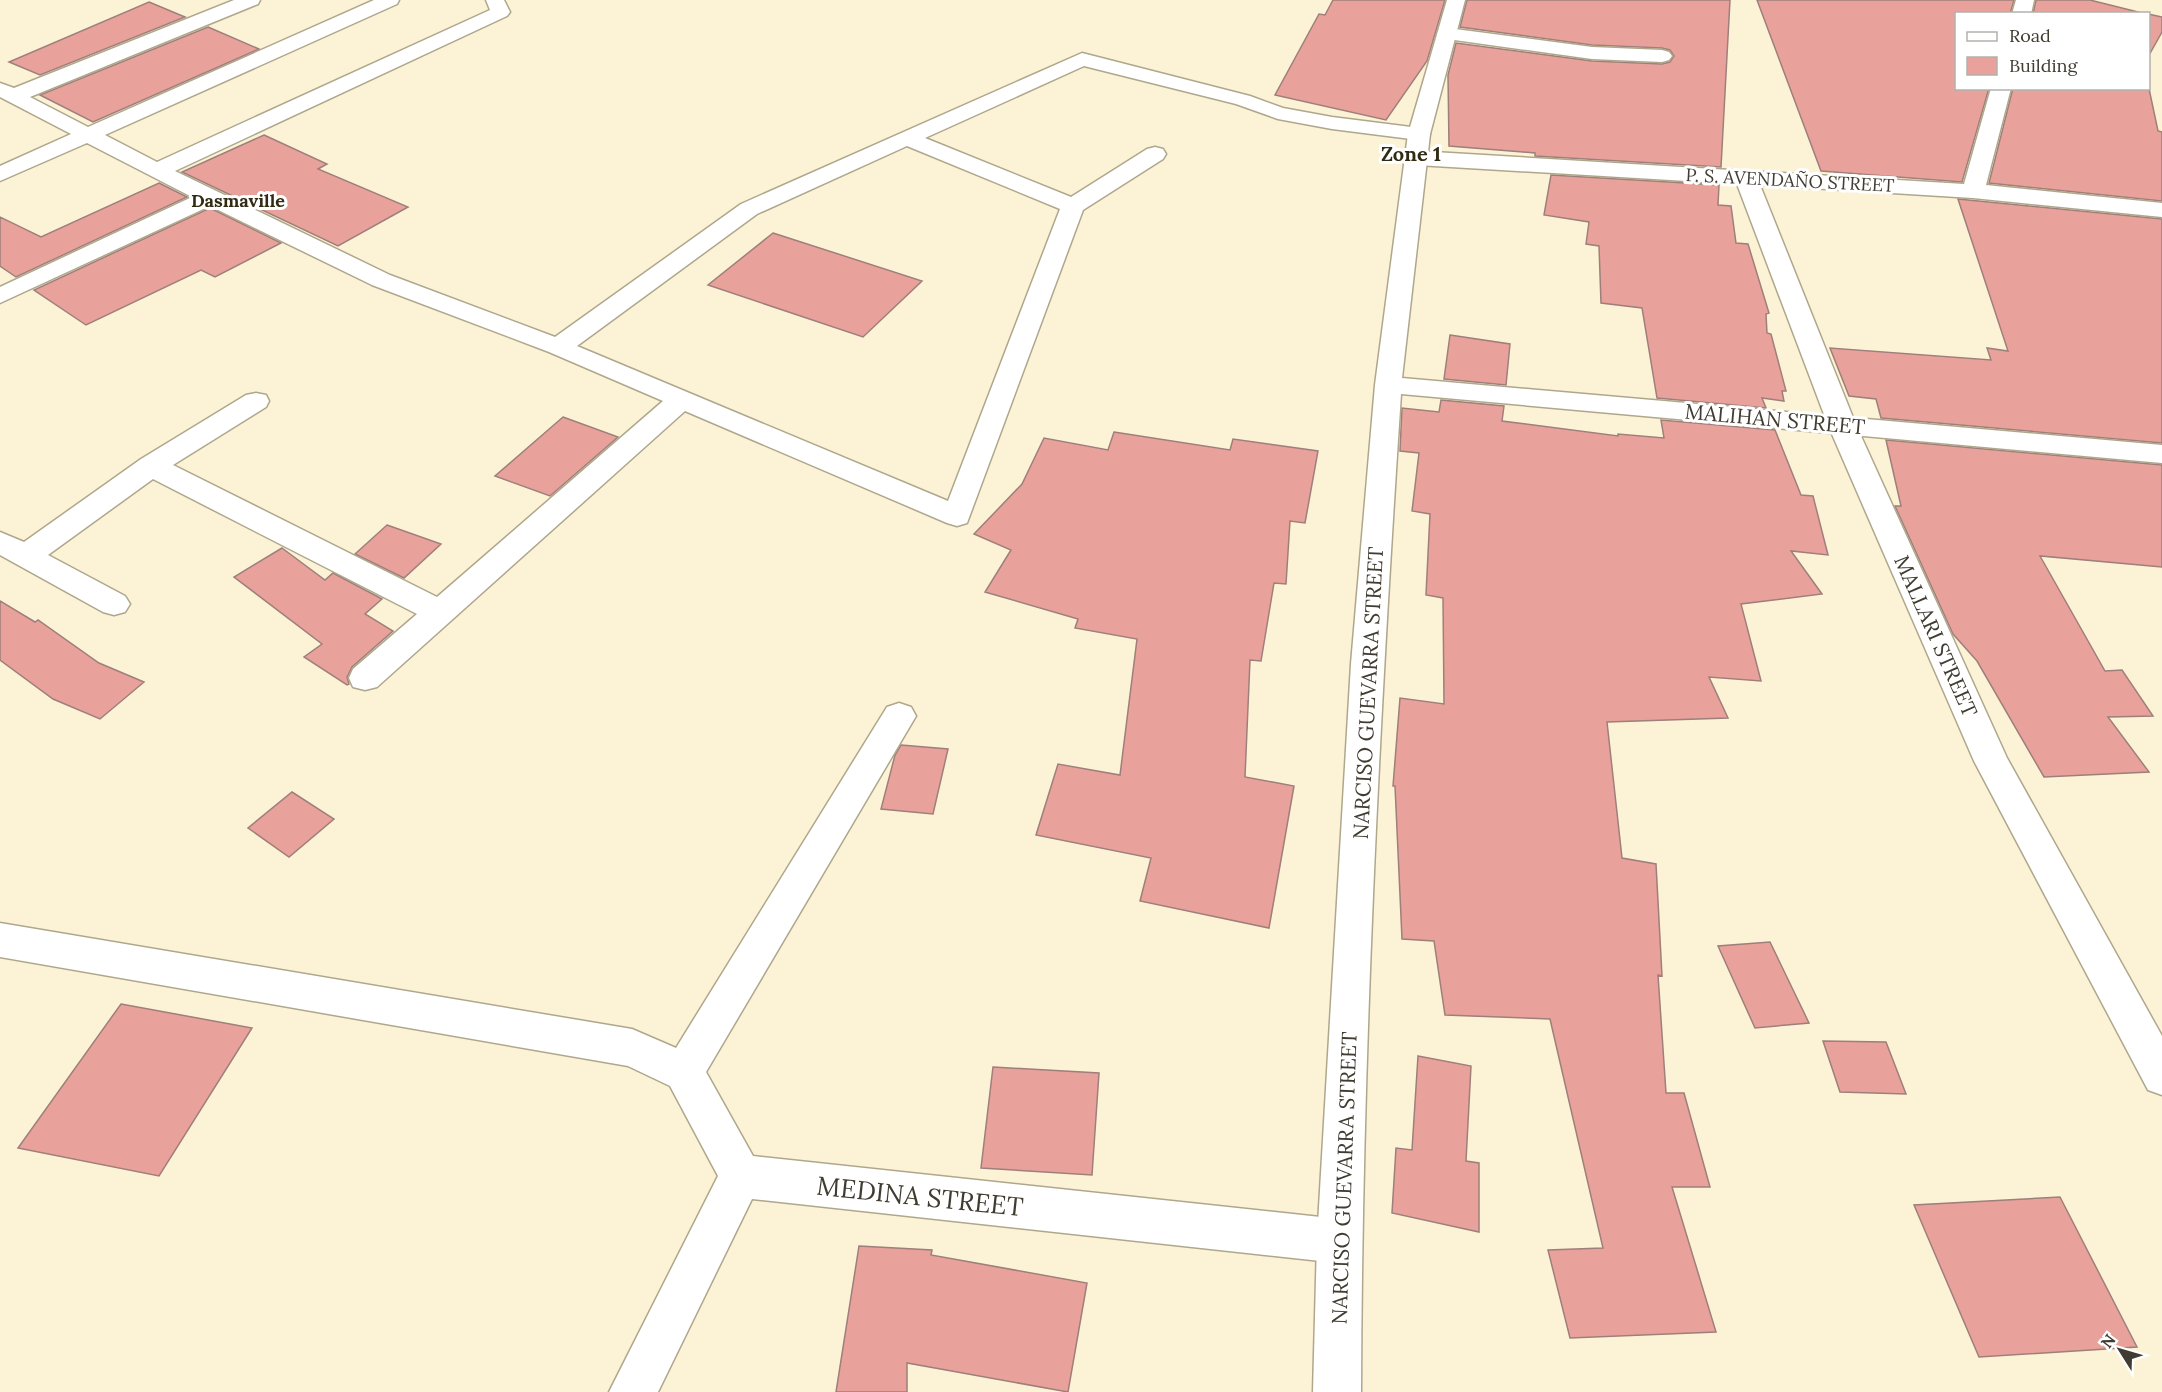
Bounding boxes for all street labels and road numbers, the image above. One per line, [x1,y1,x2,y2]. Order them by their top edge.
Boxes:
street label: P. S. AVENDAÑO STREET [1685,163,1896,197]
street label: MALIHAN STREET [1684,398,1866,440]
street label: NARCISO GUEVARRA STREET [1347,546,1389,840]
street label: MALLARI STREET [1888,551,1984,721]
street label: NARCISO GUEVARRA STREET [1325,1031,1363,1325]
street label: MEDINA STREET [815,1169,1025,1223]

